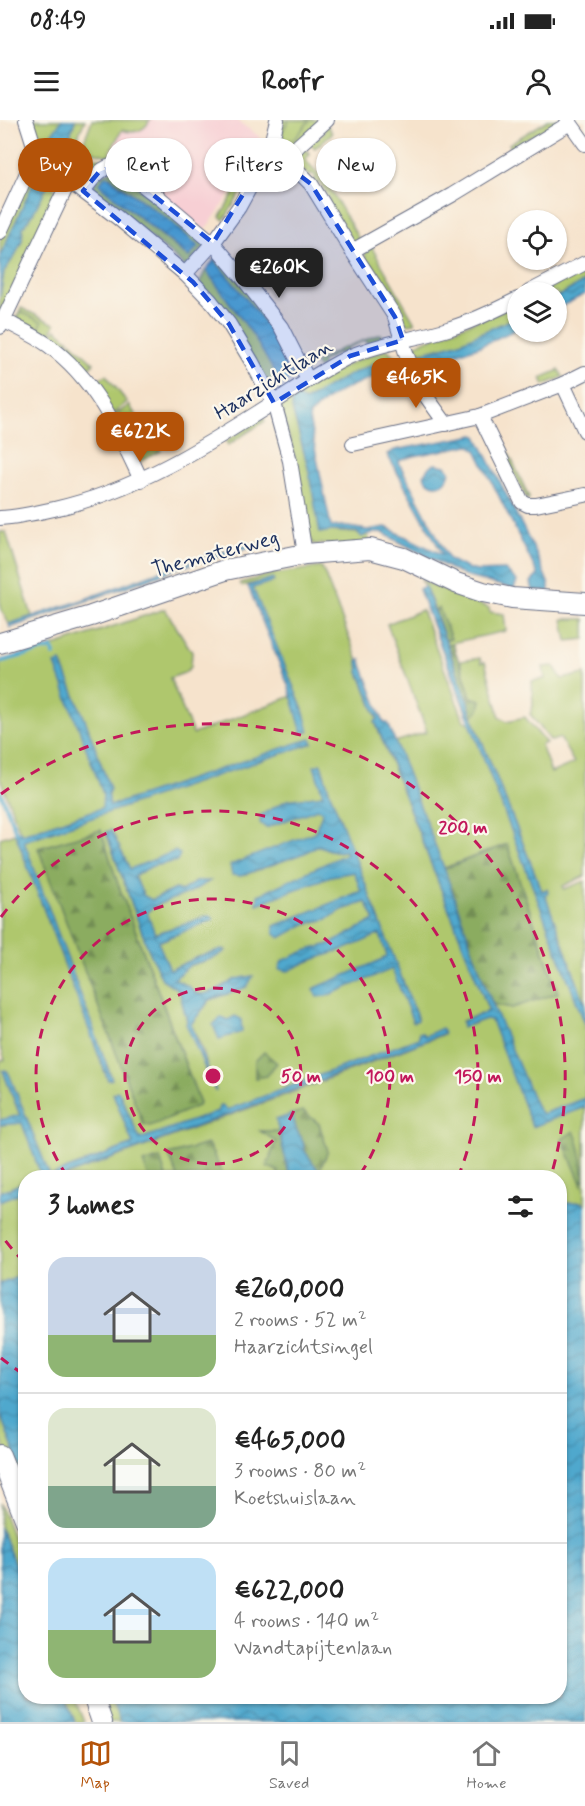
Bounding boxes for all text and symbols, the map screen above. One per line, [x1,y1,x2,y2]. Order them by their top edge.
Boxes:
text: 08:49 [30,7,86,35]
text: Roofr [261,64,324,99]
icon: menu [30,65,63,98]
icon: person [522,65,555,98]
chip: Buy [18,138,93,192]
chip: Rent [105,138,192,192]
chip: Filters [204,138,304,192]
chip: New [316,138,396,192]
map controls [507,210,567,342]
button: locate [507,210,567,270]
pin: €260K [237,248,321,299]
text: €260K [249,254,309,281]
button: layers [507,282,567,342]
street label: Haarzichtlaan [209,332,338,427]
pin: €465K [374,358,458,409]
text: €465K [385,364,447,391]
pin: €622K [98,412,182,463]
text: €622K [110,418,170,445]
street label: Thematerweg [149,524,282,584]
text: 200 m [438,816,488,840]
text: 50 m [281,1065,321,1089]
text: 100 m [366,1065,414,1089]
text: 150 m [454,1065,502,1089]
centre of rings [203,1066,223,1086]
text: 3 homes [48,1189,135,1223]
icon: filters [504,1190,537,1223]
text: €260,000 [234,1273,344,1307]
icon: home [96,1281,168,1353]
text: 2 rooms · 52 m² [234,1307,367,1334]
text: Haarzichtsingel [234,1334,373,1361]
text: €465,000 [234,1424,346,1458]
icon: home [96,1432,168,1504]
text: 3 rooms · 80 m² [234,1458,366,1485]
text: Koetshuislaan [234,1485,356,1512]
text: €622,000 [234,1574,344,1608]
icon: home [96,1582,168,1654]
text: 4 rooms · 140 m² [234,1608,379,1635]
text: Wandtapijtenlaan [234,1635,392,1662]
tab: Map [79,1737,112,1794]
tab: Saved [269,1737,309,1794]
tab: Home [467,1737,506,1794]

